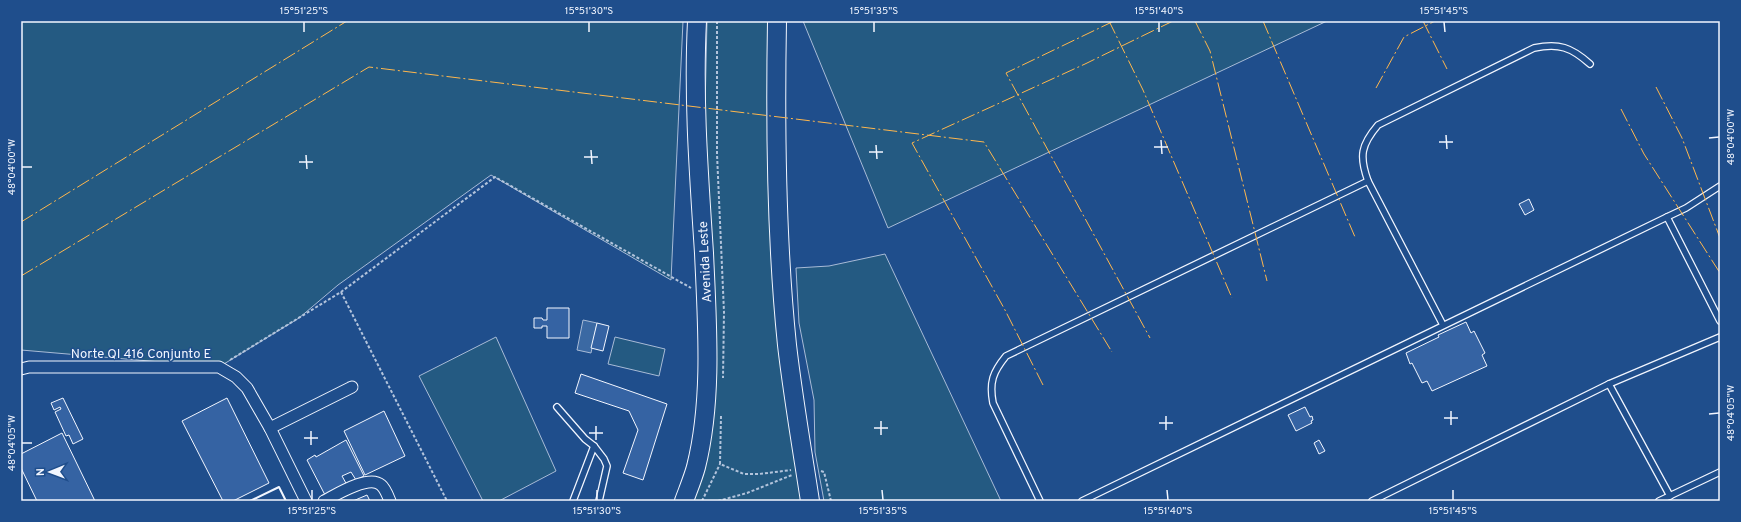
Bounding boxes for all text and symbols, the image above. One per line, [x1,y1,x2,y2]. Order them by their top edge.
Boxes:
text: 15°51'25"S [280,5,328,18]
text: 15°51'30"S [565,5,613,18]
text: 15°51'35"S [850,5,898,18]
text: 15°51'40"S [1135,5,1183,18]
text: 15°51'45"S [1420,5,1468,18]
text: 48°04'00"W [1725,109,1738,165]
text: 48°04'00"W [6,139,19,195]
street label: Avenida Leste [696,221,716,303]
street label: Norte QI 416 Conjunto E [71,347,211,363]
text: 48°04'05"W [1725,385,1738,441]
text: 48°04'05"W [6,415,19,471]
north arrow [30,452,70,492]
text: N [34,468,48,476]
text: 15°51'25"S [288,505,336,518]
text: 15°51'30"S [573,505,621,518]
text: 15°51'35"S [859,505,907,518]
text: 15°51'40"S [1144,505,1192,518]
text: 15°51'45"S [1429,505,1477,518]

